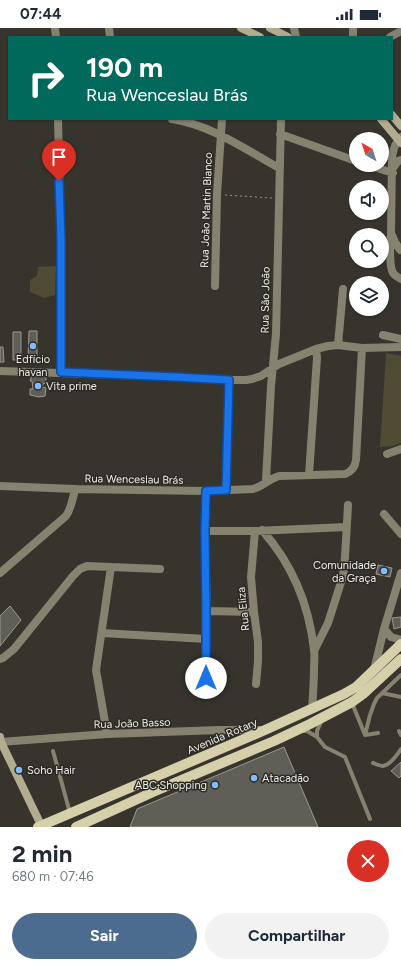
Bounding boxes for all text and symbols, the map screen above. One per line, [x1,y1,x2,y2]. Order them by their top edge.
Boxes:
text: 07:44 [20,5,62,23]
text: 190 m [86,50,163,84]
icon: right [20,52,72,104]
text: Rua Wenceslau Brás [86,84,248,106]
north arrow [349,132,389,172]
map controls [349,132,389,316]
pin [42,140,76,181]
icon: arrive [48,146,70,168]
street label: Rua João Martin Bianco [198,152,215,268]
button: sound [349,180,389,220]
button: search [349,228,389,268]
street label: Rua São João [258,266,273,334]
button: layers [349,276,389,316]
marker: Edfício havan [28,341,38,351]
place label: Edfício havan [16,353,50,379]
place label: Vita prime [46,380,97,393]
marker: Vita prime [33,381,43,391]
street label: Rua Wenceslau Brás [85,472,183,487]
place label: Comunidade da Graça [313,559,376,585]
marker: Comunidade da Graça [379,566,389,576]
street label: Rua Eliza [235,586,252,631]
position arrow [185,657,227,699]
street label: Rua João Basso [93,716,171,731]
street label: Avenida Rotary [185,716,259,757]
place label: Soho Hair [27,764,76,777]
marker: Soho Hair [14,765,24,775]
place label: Atacadão [262,772,309,785]
marker: Atacadão [249,773,259,783]
place label: ABC Shopping [135,779,207,792]
marker: ABC Shopping [210,780,220,790]
text: 2 min [12,839,72,868]
button: close [347,840,389,882]
text: 680 m · 07:46 [12,869,94,884]
button: Sair [12,913,197,959]
button: Compartilhar [205,913,389,959]

